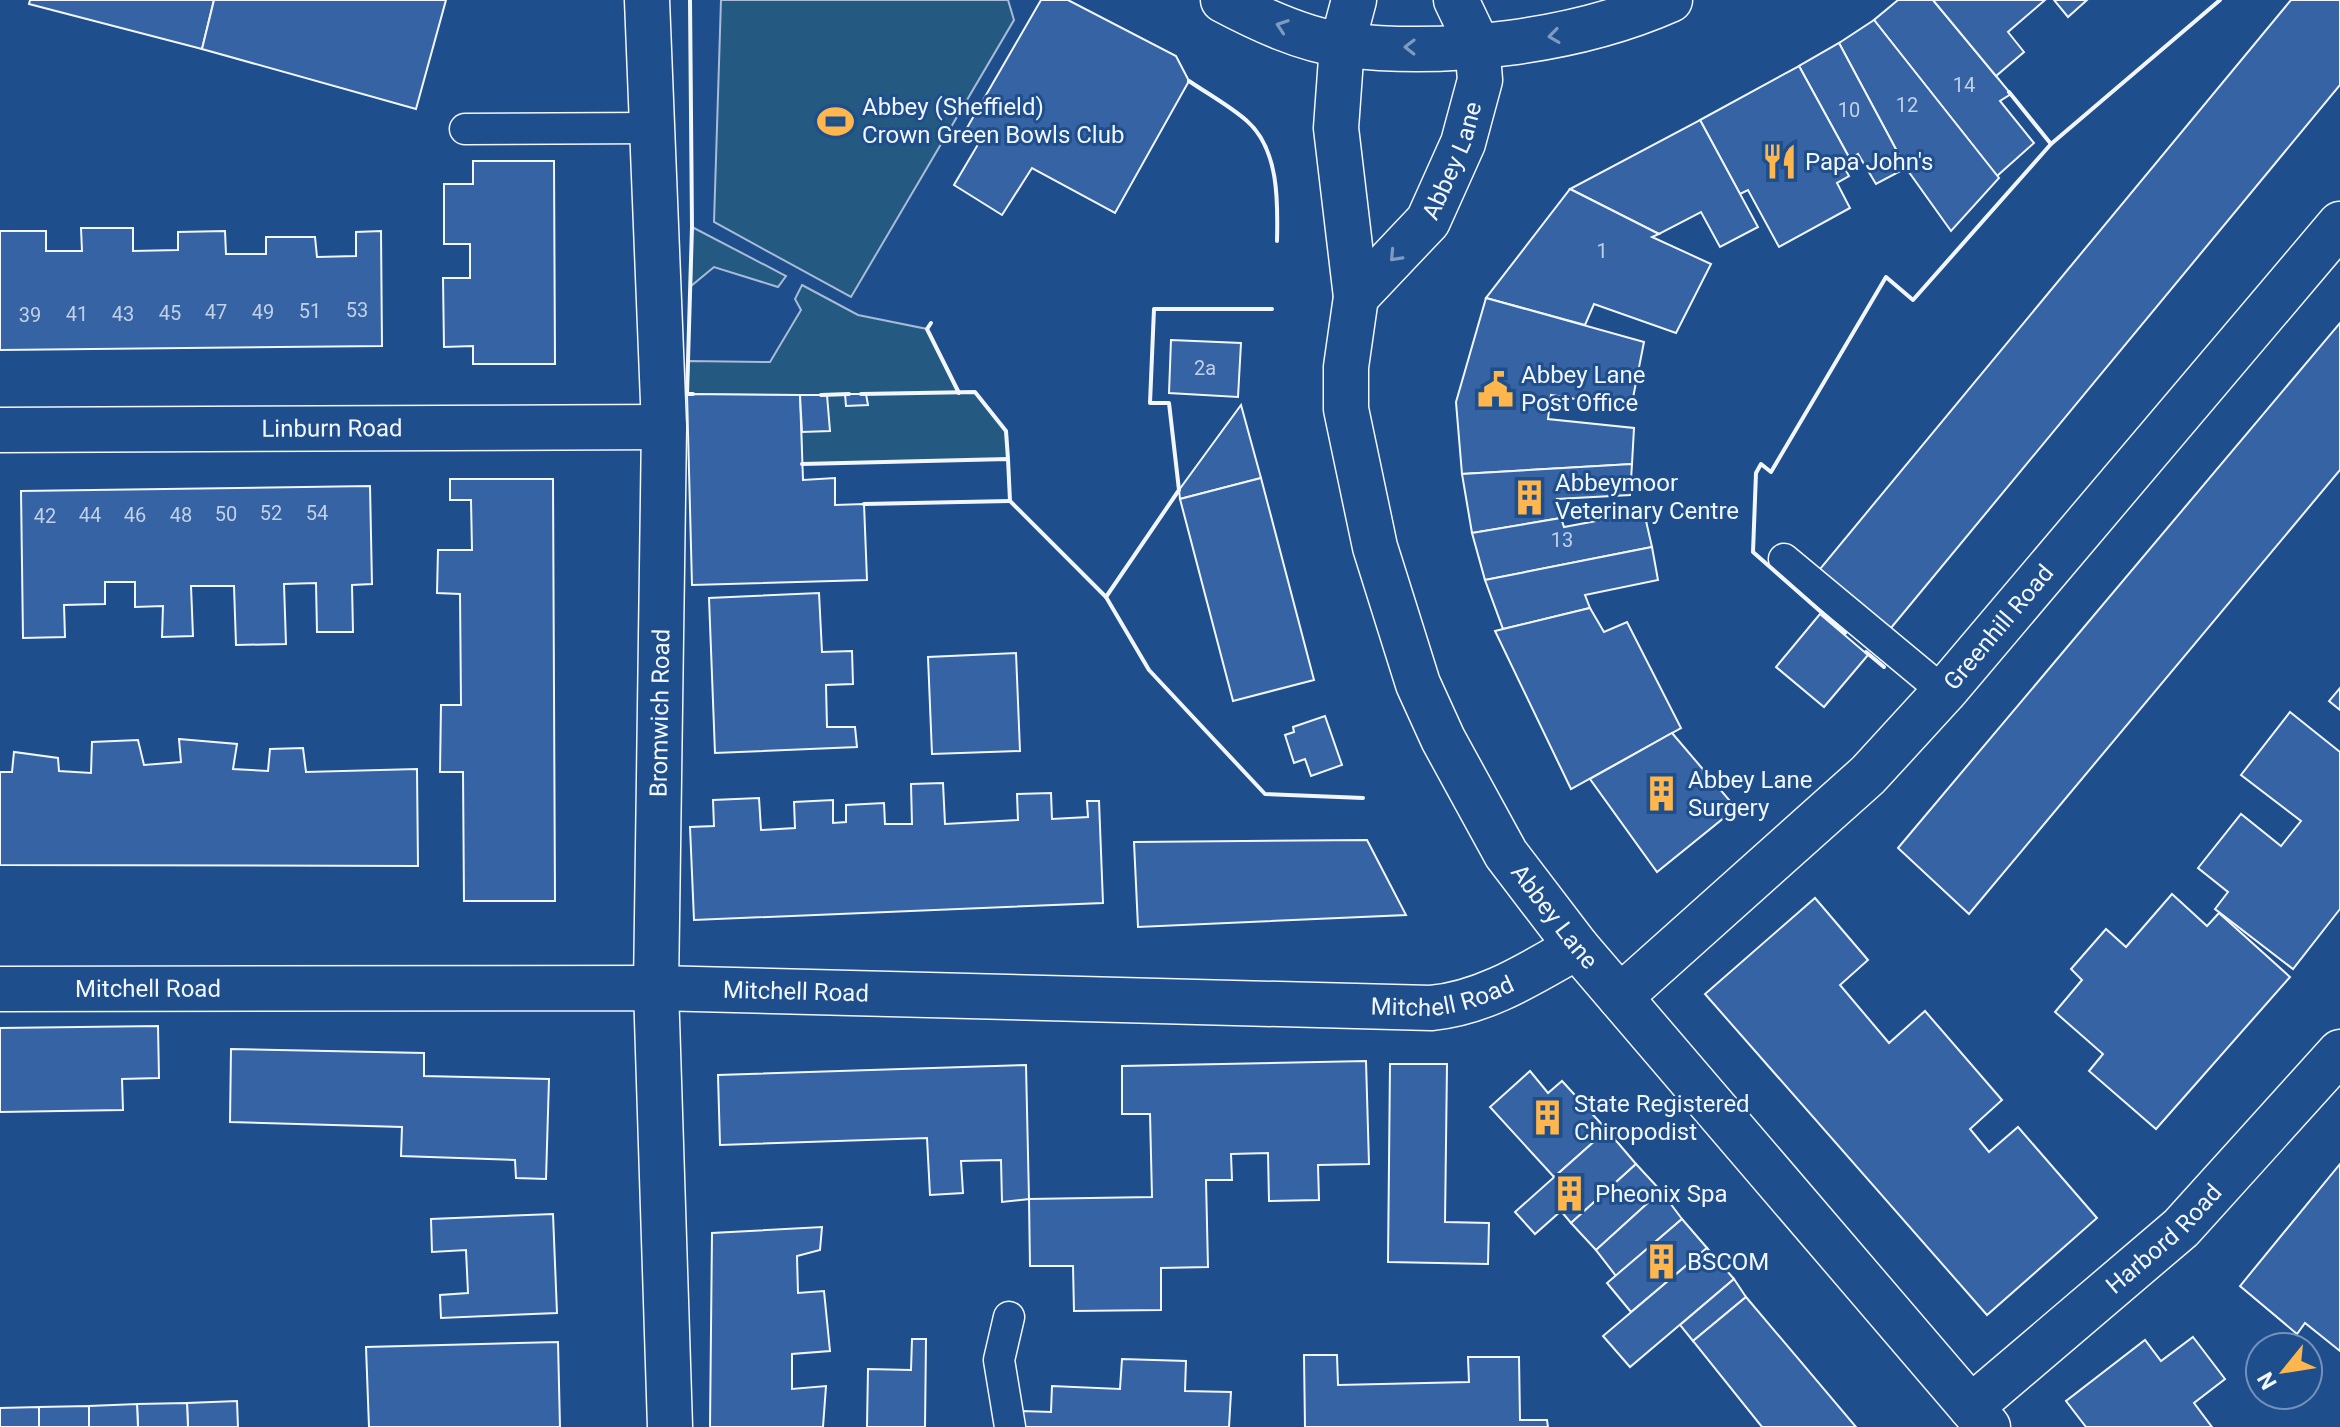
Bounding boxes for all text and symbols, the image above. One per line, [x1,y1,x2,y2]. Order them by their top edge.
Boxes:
one-way arrow [1275,19,1289,35]
one-way arrow [1547,27,1561,44]
one-way arrow [1403,38,1416,55]
house number: 14 [1953,73,1975,97]
place label: Abbey (Sheffield) Crown Green Bowls Club [862,93,1124,149]
house number: 12 [1896,93,1918,117]
house number: 10 [1838,98,1860,122]
street label: Abbey Lane [1416,99,1487,224]
sports icon: Abbey (Sheffield) Crown Green Bowls Club [817,102,855,140]
restaurant icon: Papa John's [1760,143,1798,181]
place label: Papa John's [1805,148,1933,176]
house number: 1 [1596,239,1608,263]
one-way arrow [1389,247,1404,261]
house number: 53 [346,298,368,322]
house number: 51 [299,299,321,323]
house number: 47 [205,300,227,324]
house number: 49 [252,300,274,324]
house number: 45 [159,301,181,325]
house number: 41 [66,302,88,326]
house number: 43 [112,302,134,326]
house number: 39 [19,303,41,327]
house number: 2a [1194,356,1216,380]
place label: Abbey Lane Post Office [1521,361,1645,417]
public building icon: Abbey Lane Post Office [1476,370,1514,408]
street label: Linburn Road [261,414,403,443]
place label: Abbeymoor Veterinary Centre [1555,469,1739,525]
building icon: Abbeymoor Veterinary Centre [1510,478,1548,516]
house number: 52 [260,501,282,525]
house number: 54 [306,501,328,525]
house number: 50 [215,502,237,526]
house number: 44 [79,503,101,527]
house number: 46 [124,503,146,527]
house number: 48 [170,503,192,527]
house number: 42 [34,504,56,528]
house number: 13 [1551,528,1573,552]
street label: Greenhill Road [1938,559,2059,696]
street label: Bromwich Road [645,629,675,797]
place label: Abbey Lane Surgery [1688,766,1812,822]
building icon: Abbey Lane Surgery [1643,775,1681,813]
street label: Abbey Lane [1505,859,1604,975]
street label: Mitchell Road [1370,970,1518,1022]
street label: Mitchell Road [75,975,221,1003]
street label: Mitchell Road [723,976,869,1007]
place label: State Registered Chiropodist [1574,1090,1750,1146]
building icon: State Registered Chiropodist [1529,1099,1567,1137]
building icon: Pheonix Spa [1550,1175,1588,1213]
street label: Harbord Road [2100,1178,2228,1300]
place label: Pheonix Spa [1595,1180,1728,1208]
building icon: BSCOM [1642,1243,1680,1281]
place label: BSCOM [1687,1248,1769,1276]
north arrow [2244,1331,2324,1411]
text: N [2252,1368,2282,1394]

